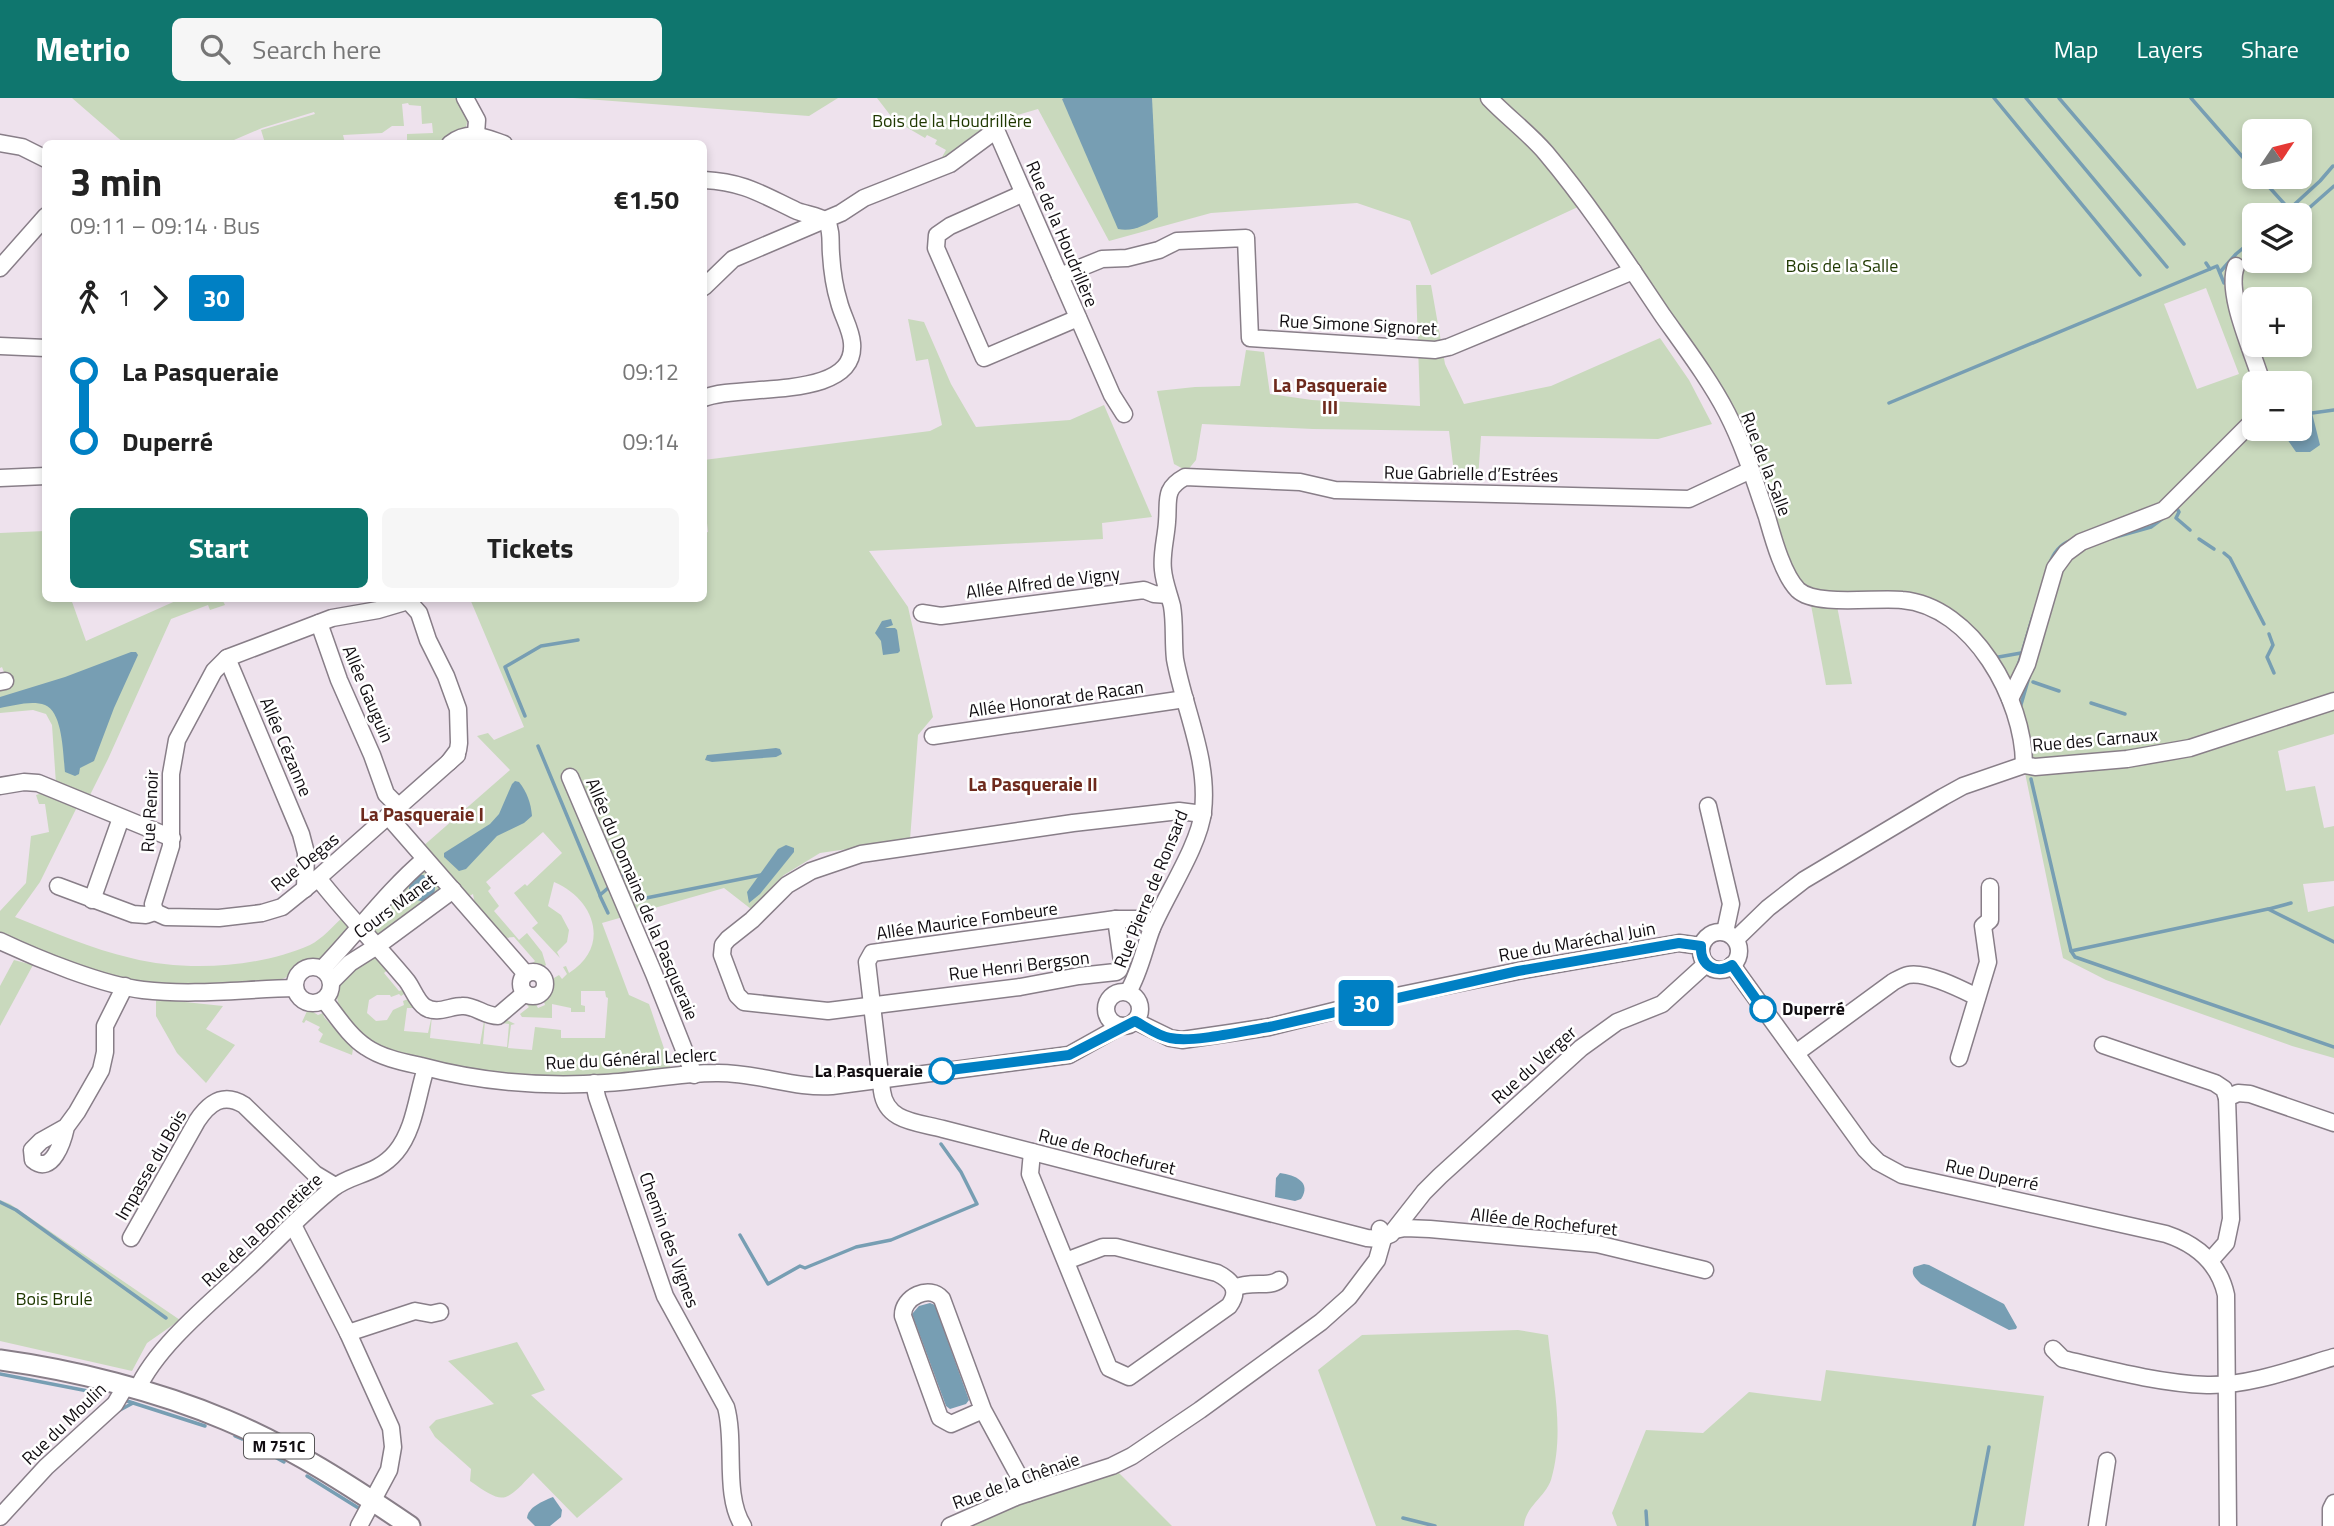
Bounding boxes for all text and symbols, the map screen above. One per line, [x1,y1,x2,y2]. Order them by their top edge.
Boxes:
search box [172,18,662,81]
text: Metrio [35,24,130,74]
icon: search [196,30,234,68]
text: Search here [252,30,381,69]
text: Map [2054,31,2099,67]
text: Layers [2137,31,2203,67]
text: Share [2241,31,2299,67]
park label: Bois de la Houdrillère [872,107,1032,134]
north arrow [2242,119,2312,189]
map controls [2242,119,2312,441]
text: 3 min [70,153,162,211]
street label: Rue de la Houdrillère [1019,156,1106,311]
text: €1.50 [614,180,679,219]
button: layers [2242,203,2312,273]
text: 09:11 – 09:14 · Bus [70,208,260,243]
park label: Bois de la Salle [1786,252,1898,279]
icon: walk [70,279,108,317]
icon: forward [141,279,179,317]
text: 1 [118,280,131,315]
text: 30 [203,280,230,316]
button: + [2242,287,2312,357]
street label: Rue Simone Signoret [1278,307,1438,342]
text: La Pasqueraie [122,352,279,391]
text: 09:12 [622,354,679,389]
district label: La Pasqueraie III [1273,370,1388,421]
button: − [2242,371,2312,441]
street label: Rue de la Salle [1734,408,1799,520]
text: Duperré [122,422,213,461]
text: 09:14 [622,424,679,459]
street label: Rue Gabrielle d’Estrées [1384,458,1558,489]
button: Start [70,508,368,588]
button: Tickets [382,508,679,588]
street label: Allée Alfred de Vigny [964,560,1122,605]
street label: Allée Gauguin [336,641,401,747]
street label: Allée Honorat de Racan [967,673,1145,724]
street label: Allée Cézanne [253,693,320,801]
street label: Rue des Carnaux [2031,721,2159,758]
street label: Rue Renoir [134,769,165,853]
district label: La Pasqueraie II [968,769,1098,798]
street label: Allée du Domaine de la Pasqueraie [579,774,706,1024]
district label: La Pasqueraie I [360,799,484,828]
street label: Rue Pierre de Ronsard [1107,806,1195,972]
street label: Rue Degas [265,826,345,898]
street label: Cours Manet [348,866,442,945]
street label: Allée Maurice Fombeure [875,894,1059,947]
street label: Rue du Maréchal Juin [1496,914,1658,969]
street label: Rue Henri Bergson [947,943,1091,988]
line badge: 30 [1334,980,1398,1026]
text: 30 [1353,985,1379,1021]
place label: Duperré [1782,995,1845,1022]
marker: Duperré [1750,996,1776,1022]
street label: Rue du Verger [1485,1019,1582,1110]
street label: Rue du Général Leclerc [545,1041,718,1076]
place label: La Pasqueraie [815,1057,923,1084]
marker: La Pasqueraie [929,1058,955,1084]
street label: Impasse du Bois [108,1104,193,1225]
street label: Rue de Rochefuret [1036,1121,1179,1182]
street label: Rue Duperré [1943,1151,2041,1198]
street label: Rue de la Bonnetière [195,1166,328,1293]
street label: Chemin des Vignes [632,1168,707,1312]
street label: Allée de Rochefuret [1469,1200,1620,1243]
park label: Bois Brulé [16,1285,93,1312]
street label: Rue du Moulin [15,1376,112,1471]
road number: M 751C [244,1434,314,1458]
street label: Rue de la Chênaie [948,1445,1083,1516]

